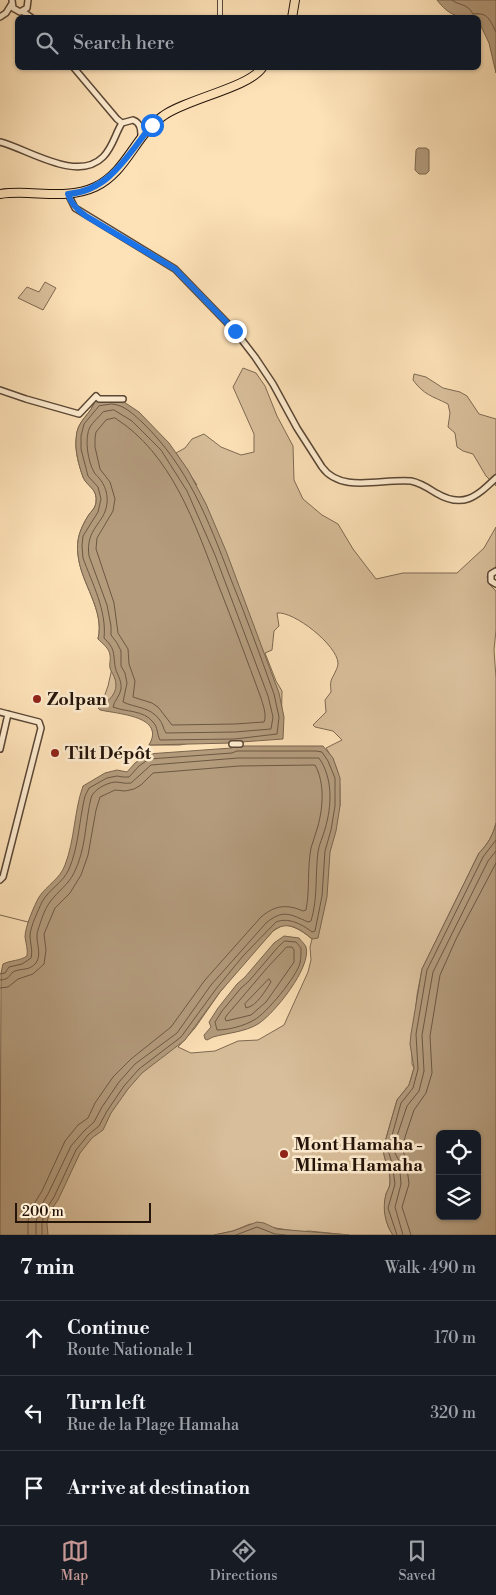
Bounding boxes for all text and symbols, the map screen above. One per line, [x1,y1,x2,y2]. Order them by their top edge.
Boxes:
search box [15,15,481,70]
icon: search [33,29,61,57]
text: Search here [73,31,174,55]
route start [141,114,164,137]
route end [224,320,247,343]
place label: Zolpan [47,688,107,711]
marker: Zolpan [31,693,43,705]
place label: Tilt Dépôt [65,742,152,765]
marker: Tilt Dépôt [49,747,61,759]
map controls [436,1130,481,1220]
button: locate [436,1130,481,1175]
place label: Mont Hamaha - Mlima Hamaha [294,1133,423,1177]
marker: Mont Hamaha - Mlima Hamaha [278,1148,290,1160]
button: layers [436,1175,481,1220]
scale bar [15,1200,151,1223]
text: 200 m [22,1203,64,1221]
text: 7 min [20,1255,74,1281]
text: Walk · 490 m [385,1258,476,1278]
text: Continue [67,1316,150,1340]
icon: ahead [20,1324,48,1352]
text: 170 m [434,1328,476,1348]
text: Route Nationale 1 [67,1340,193,1360]
text: Turn left [67,1391,146,1415]
icon: left [20,1399,48,1427]
text: 320 m [430,1403,476,1423]
text: Rue de la Plage Hamaha [67,1415,239,1435]
icon: arrive [20,1474,48,1502]
text: Arrive at destination [67,1476,250,1500]
tab: Map [61,1537,89,1585]
tab: Directions [210,1537,277,1585]
tab: Saved [399,1537,435,1585]

